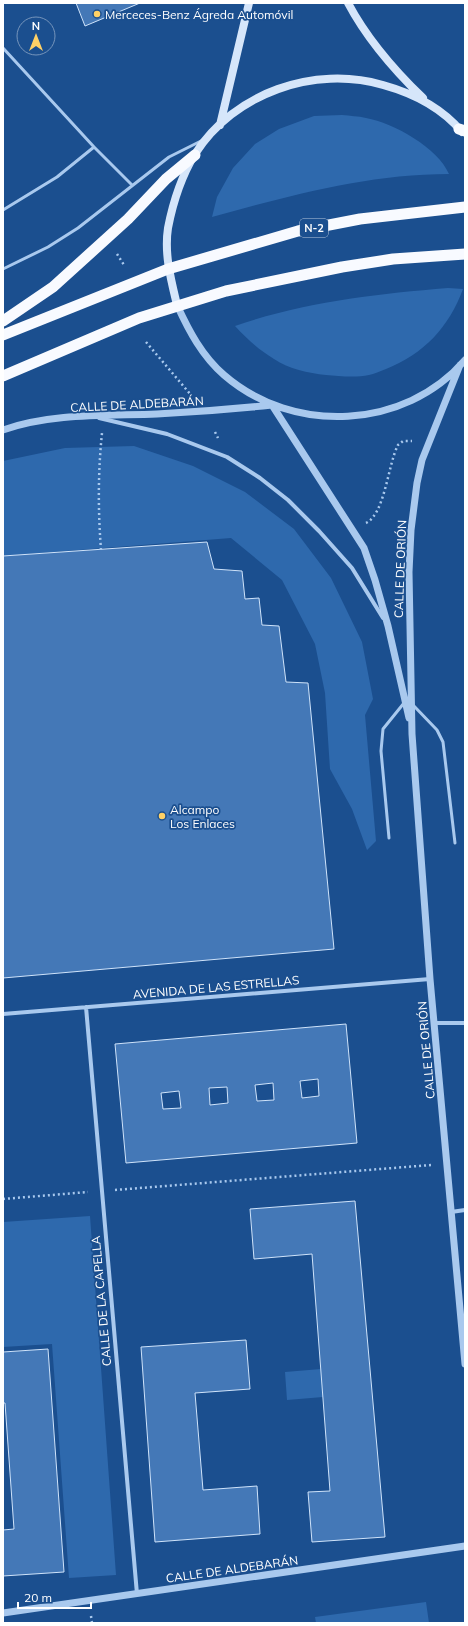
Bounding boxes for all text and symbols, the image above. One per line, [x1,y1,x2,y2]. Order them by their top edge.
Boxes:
place label: Merceces-Benz Ágreda Automóvil [105,7,293,22]
marker: Merceces-Benz Ágreda Automóvil [92,9,102,19]
north arrow [16,16,56,56]
text: N [32,19,40,33]
road number: N-2 [300,219,328,237]
street label: CALLE DE ALDEBARÁN [70,393,204,415]
street label: CALLE DE ORIÓN [391,520,409,618]
place label: Alcampo Los Enlaces [170,802,235,831]
marker: Alcampo Los Enlaces [157,811,167,821]
street label: AVENIDA DE LAS ESTRELLAS [132,972,300,1002]
street label: CALLE DE ORIÓN [414,1000,438,1100]
street label: CALLE DE LA CAPELLA [88,1235,114,1367]
street label: CALLE DE ALDEBARÁN [165,1552,299,1586]
scale bar [18,1584,91,1610]
text: 20 m [24,1590,52,1605]

